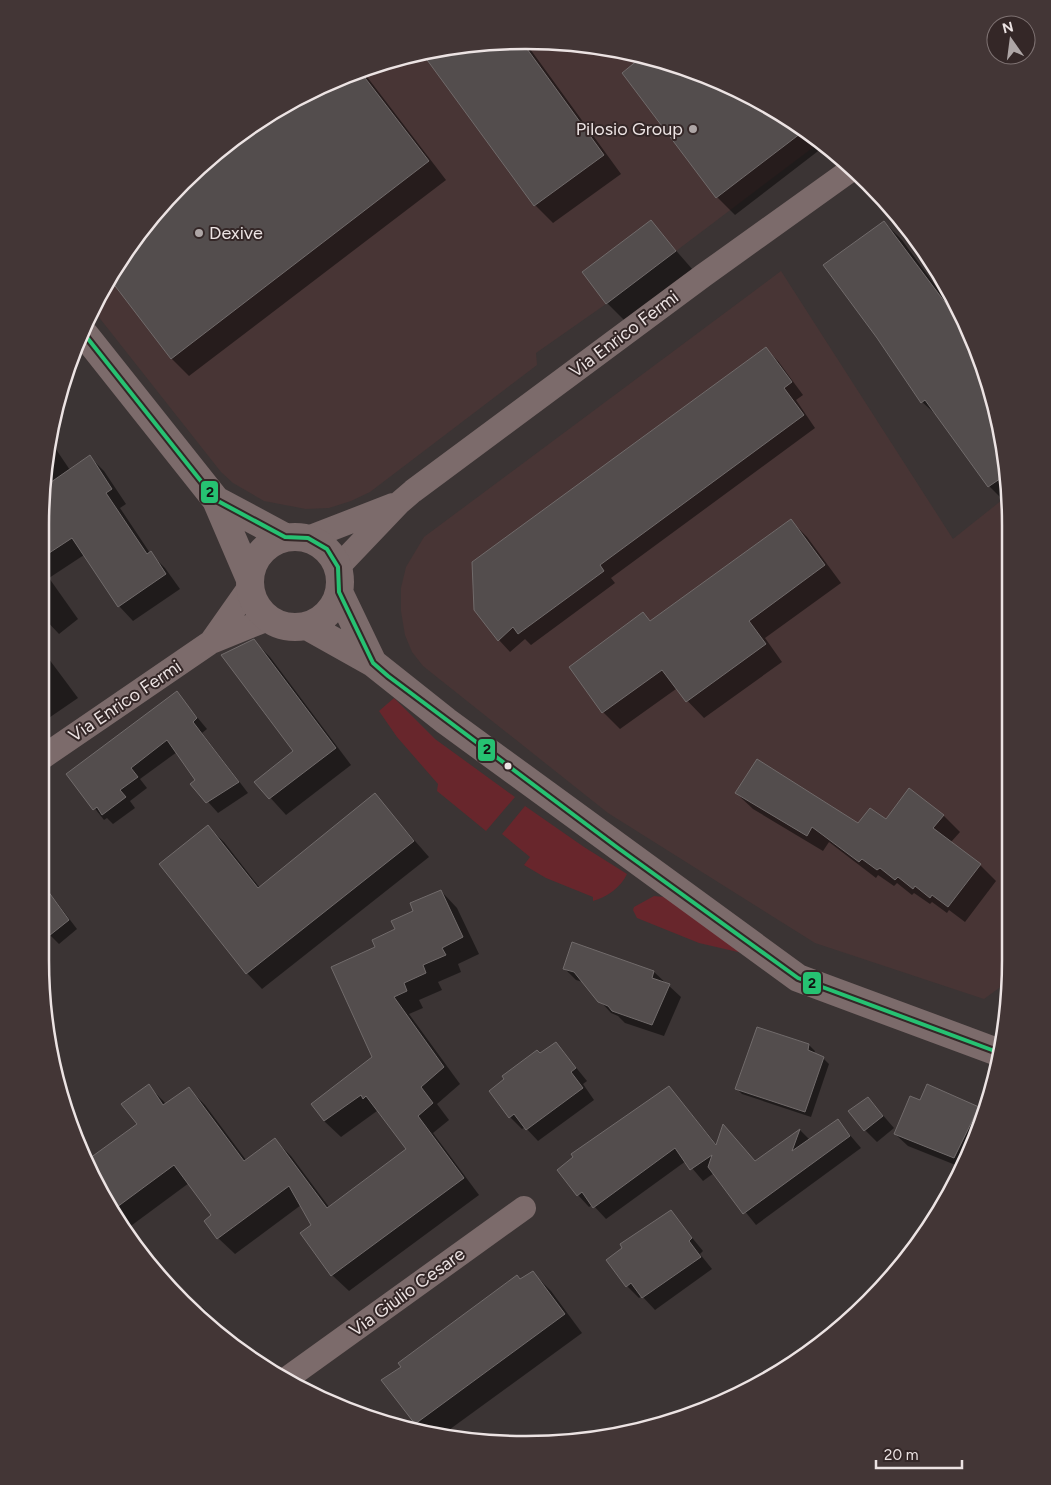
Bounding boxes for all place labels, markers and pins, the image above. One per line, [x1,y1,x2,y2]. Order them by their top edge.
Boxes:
place label: Pilosio Group [576,118,683,140]
marker: Pilosio Group [687,123,699,135]
place label: Dexive [209,222,263,244]
marker: Dexive [193,227,205,239]
unlabelled marker [503,761,513,771]

